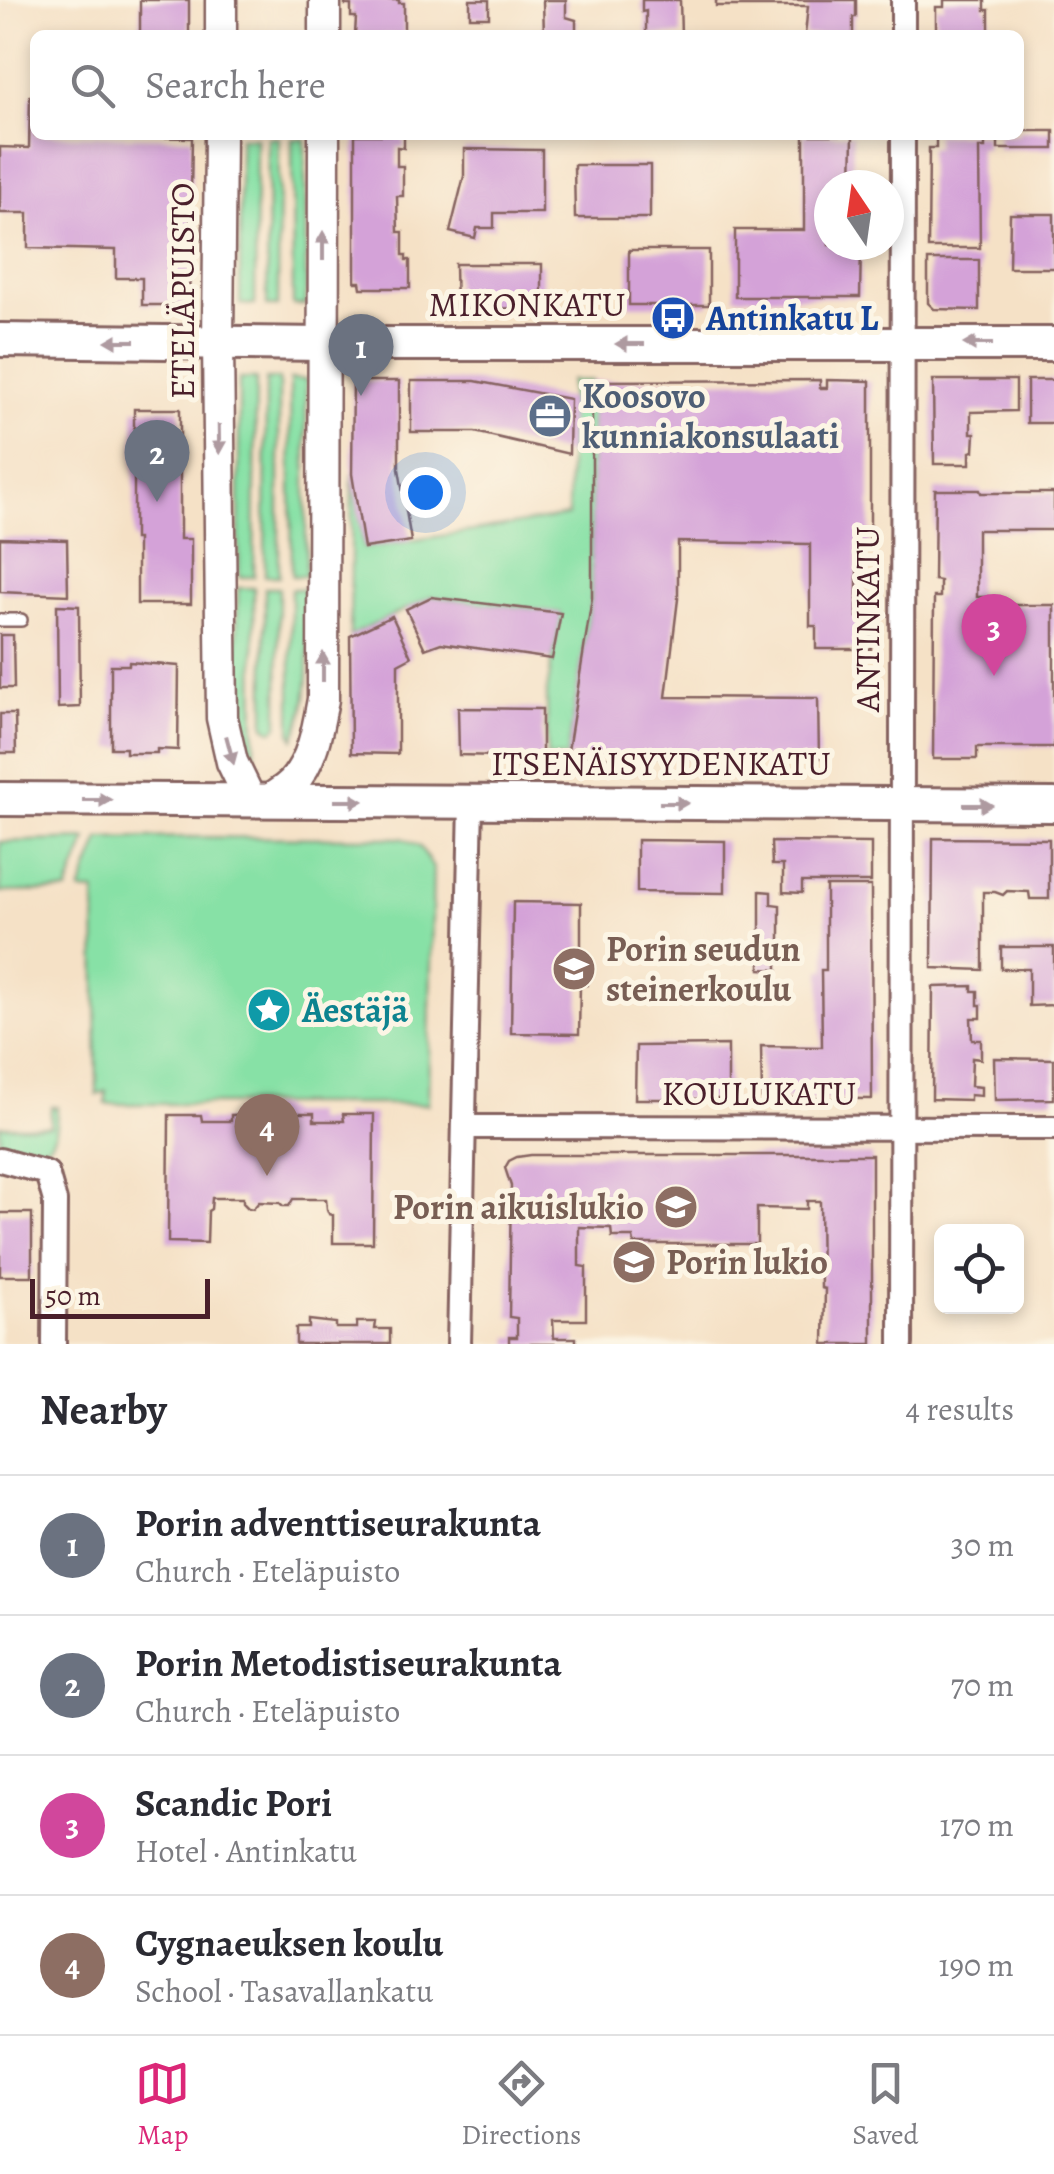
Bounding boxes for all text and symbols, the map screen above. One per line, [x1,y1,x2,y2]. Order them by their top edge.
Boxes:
search box [30,30,1024,140]
icon: search [65,58,120,113]
text: Search here [145,59,326,111]
north arrow [814,170,904,260]
street label: ETELÄPUISTO [158,183,206,399]
one-way arrow [315,230,331,262]
street label: MIKONKATU [429,280,625,328]
place label: Antinkatu L [705,294,879,342]
bus stop icon: Antinkatu L [650,295,696,341]
pin: 1 [328,314,394,396]
one-way arrow [104,333,136,349]
one-way arrow [613,336,645,352]
one-way arrow [962,336,994,352]
place label: Koosovo kunniakonsulaati [582,372,839,460]
office icon: Koosovo kunniakonsulaati [527,393,573,439]
pin: 2 [124,420,190,502]
one-way arrow [211,424,227,456]
your location [400,467,451,518]
street label: ANTINKATU [843,526,891,713]
pin: 3 [962,594,1026,676]
one-way arrow [315,650,331,682]
one-way arrow [222,735,238,766]
street label: ITSENÄISYYDENKATU [491,739,831,787]
one-way arrow [82,792,114,808]
one-way arrow [333,793,365,809]
one-way arrow [658,795,690,811]
one-way arrow [963,797,995,813]
place label: Porin seudun steinerkoulu [606,925,801,1013]
school or university icon: Porin seudun steinerkoulu [551,946,597,992]
place label: Äestäjä [301,986,409,1034]
place icon: Äestäjä [246,987,292,1033]
street label: KOULUKATU [662,1069,856,1117]
pin: 4 [234,1094,300,1176]
place label: Porin aikuislukio [393,1183,644,1231]
school or university icon: Porin aikuislukio [653,1184,699,1230]
map controls [934,1224,1024,1314]
button: locate [934,1224,1024,1314]
place label: Porin lukio [666,1238,828,1286]
school or university icon: Porin lukio [611,1239,657,1285]
scale bar [30,1274,210,1318]
text: 50 m [45,1277,101,1315]
text: Nearby [40,1381,167,1438]
text: 4 results [905,1387,1014,1431]
text: Porin adventtiseurakunta [135,1497,541,1549]
text: 1 [67,1523,78,1567]
text: 30 m [951,1523,1014,1567]
text: Church · Eteläpuisto [135,1549,400,1593]
text: Porin Metodistiseurakunta [135,1637,562,1689]
text: 2 [65,1663,80,1707]
text: 70 m [951,1663,1014,1707]
text: Church · Eteläpuisto [135,1689,400,1733]
text: Scandic Pori [135,1777,332,1829]
text: 3 [66,1803,79,1847]
text: 170 m [940,1803,1014,1847]
text: Hotel · Antinkatu [135,1829,357,1873]
text: Cygnaeuksen koulu [135,1917,443,1969]
text: 4 [65,1943,80,1987]
text: 190 m [938,1943,1014,1987]
text: School · Tasavallankatu [135,1969,433,2013]
tab: Map [135,2056,190,2154]
tab: Directions [461,2056,581,2154]
tab: Saved [852,2056,919,2154]

